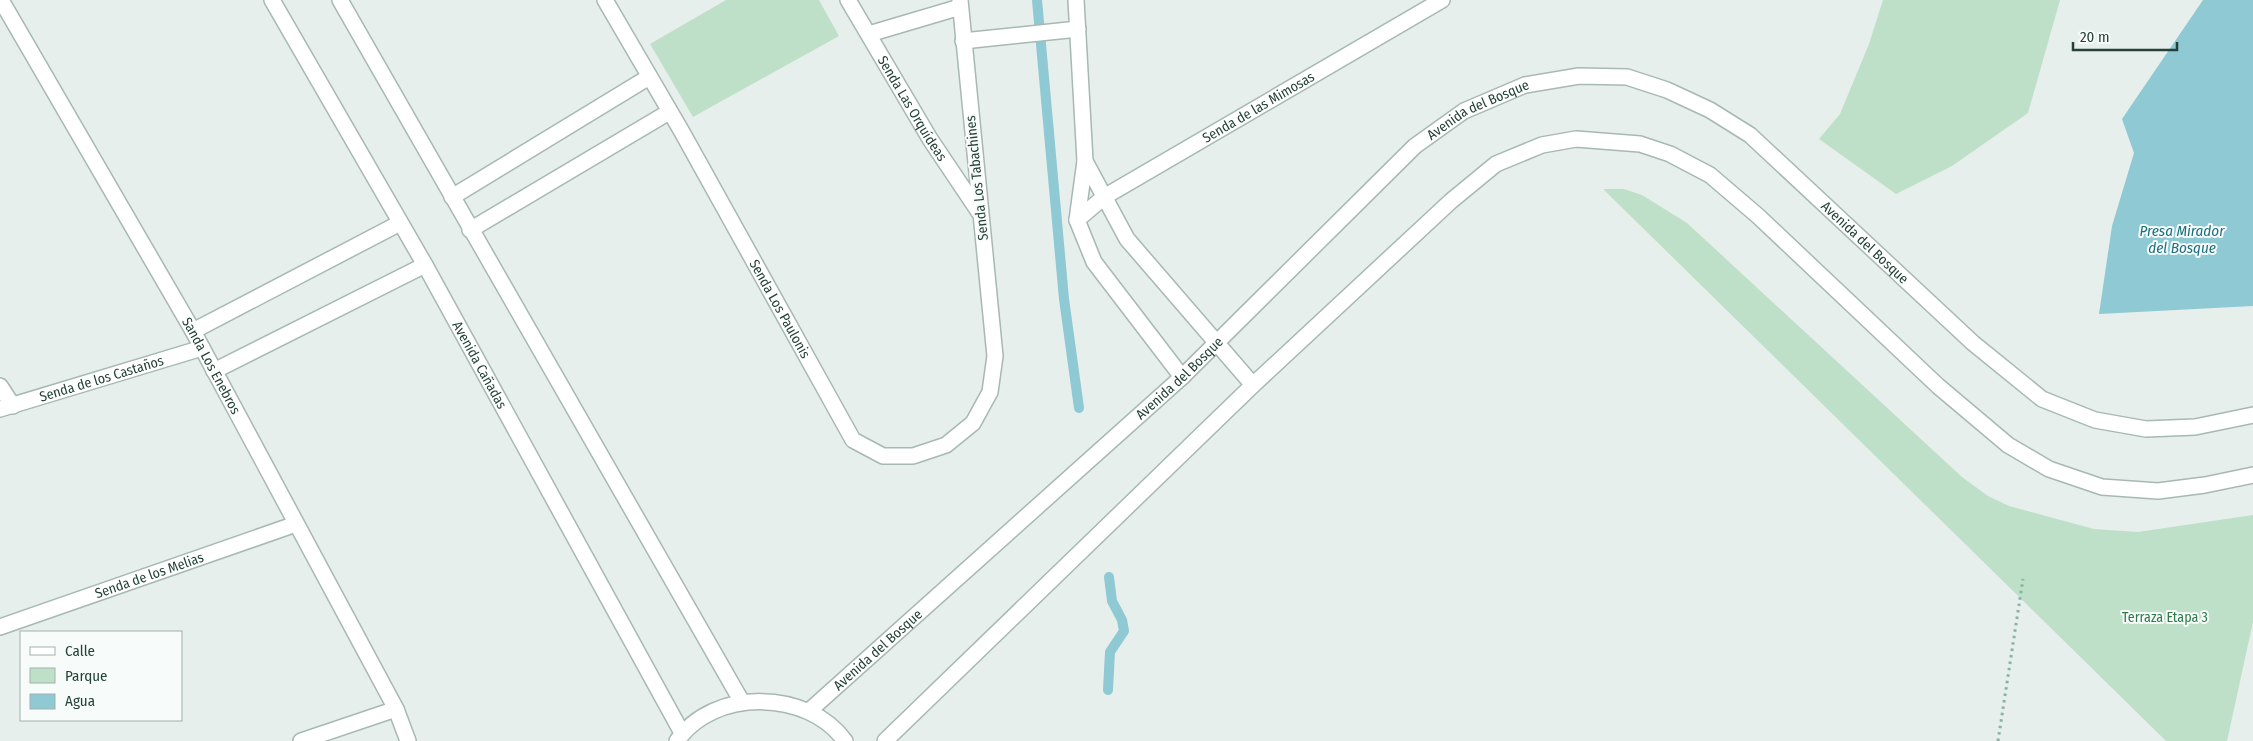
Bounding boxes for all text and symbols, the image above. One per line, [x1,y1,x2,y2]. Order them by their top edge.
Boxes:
scale bar [2073,20,2177,52]
text: 20 m [2080,28,2110,46]
street label: Senda Las Orquídeas [874,53,951,164]
street label: Senda de las Mimosas [1199,68,1317,146]
street label: Avenida del Bosque [1424,76,1531,143]
street label: Senda Los Tabachines [962,115,992,241]
street label: Avenida del Bosque [1818,197,1912,287]
water label: Presa Mirador del Bosque [2140,222,2225,257]
street label: Senda Los Paulonis [746,256,814,361]
street label: Sanda Los Enebros [178,314,245,417]
street label: Avenida Cañadas [449,318,511,412]
street label: Avenida del Bosque [1132,333,1226,423]
street label: Senda de los Castaños [37,352,166,405]
street label: Senda de los Melias [93,548,206,602]
street label: Avenida del Bosque [830,605,925,694]
park label: Terraza Etapa 3 [2122,609,2208,626]
legend [20,631,182,721]
text: Calle [65,642,95,660]
text: Parque [65,667,108,685]
text: Agua [65,692,95,710]

